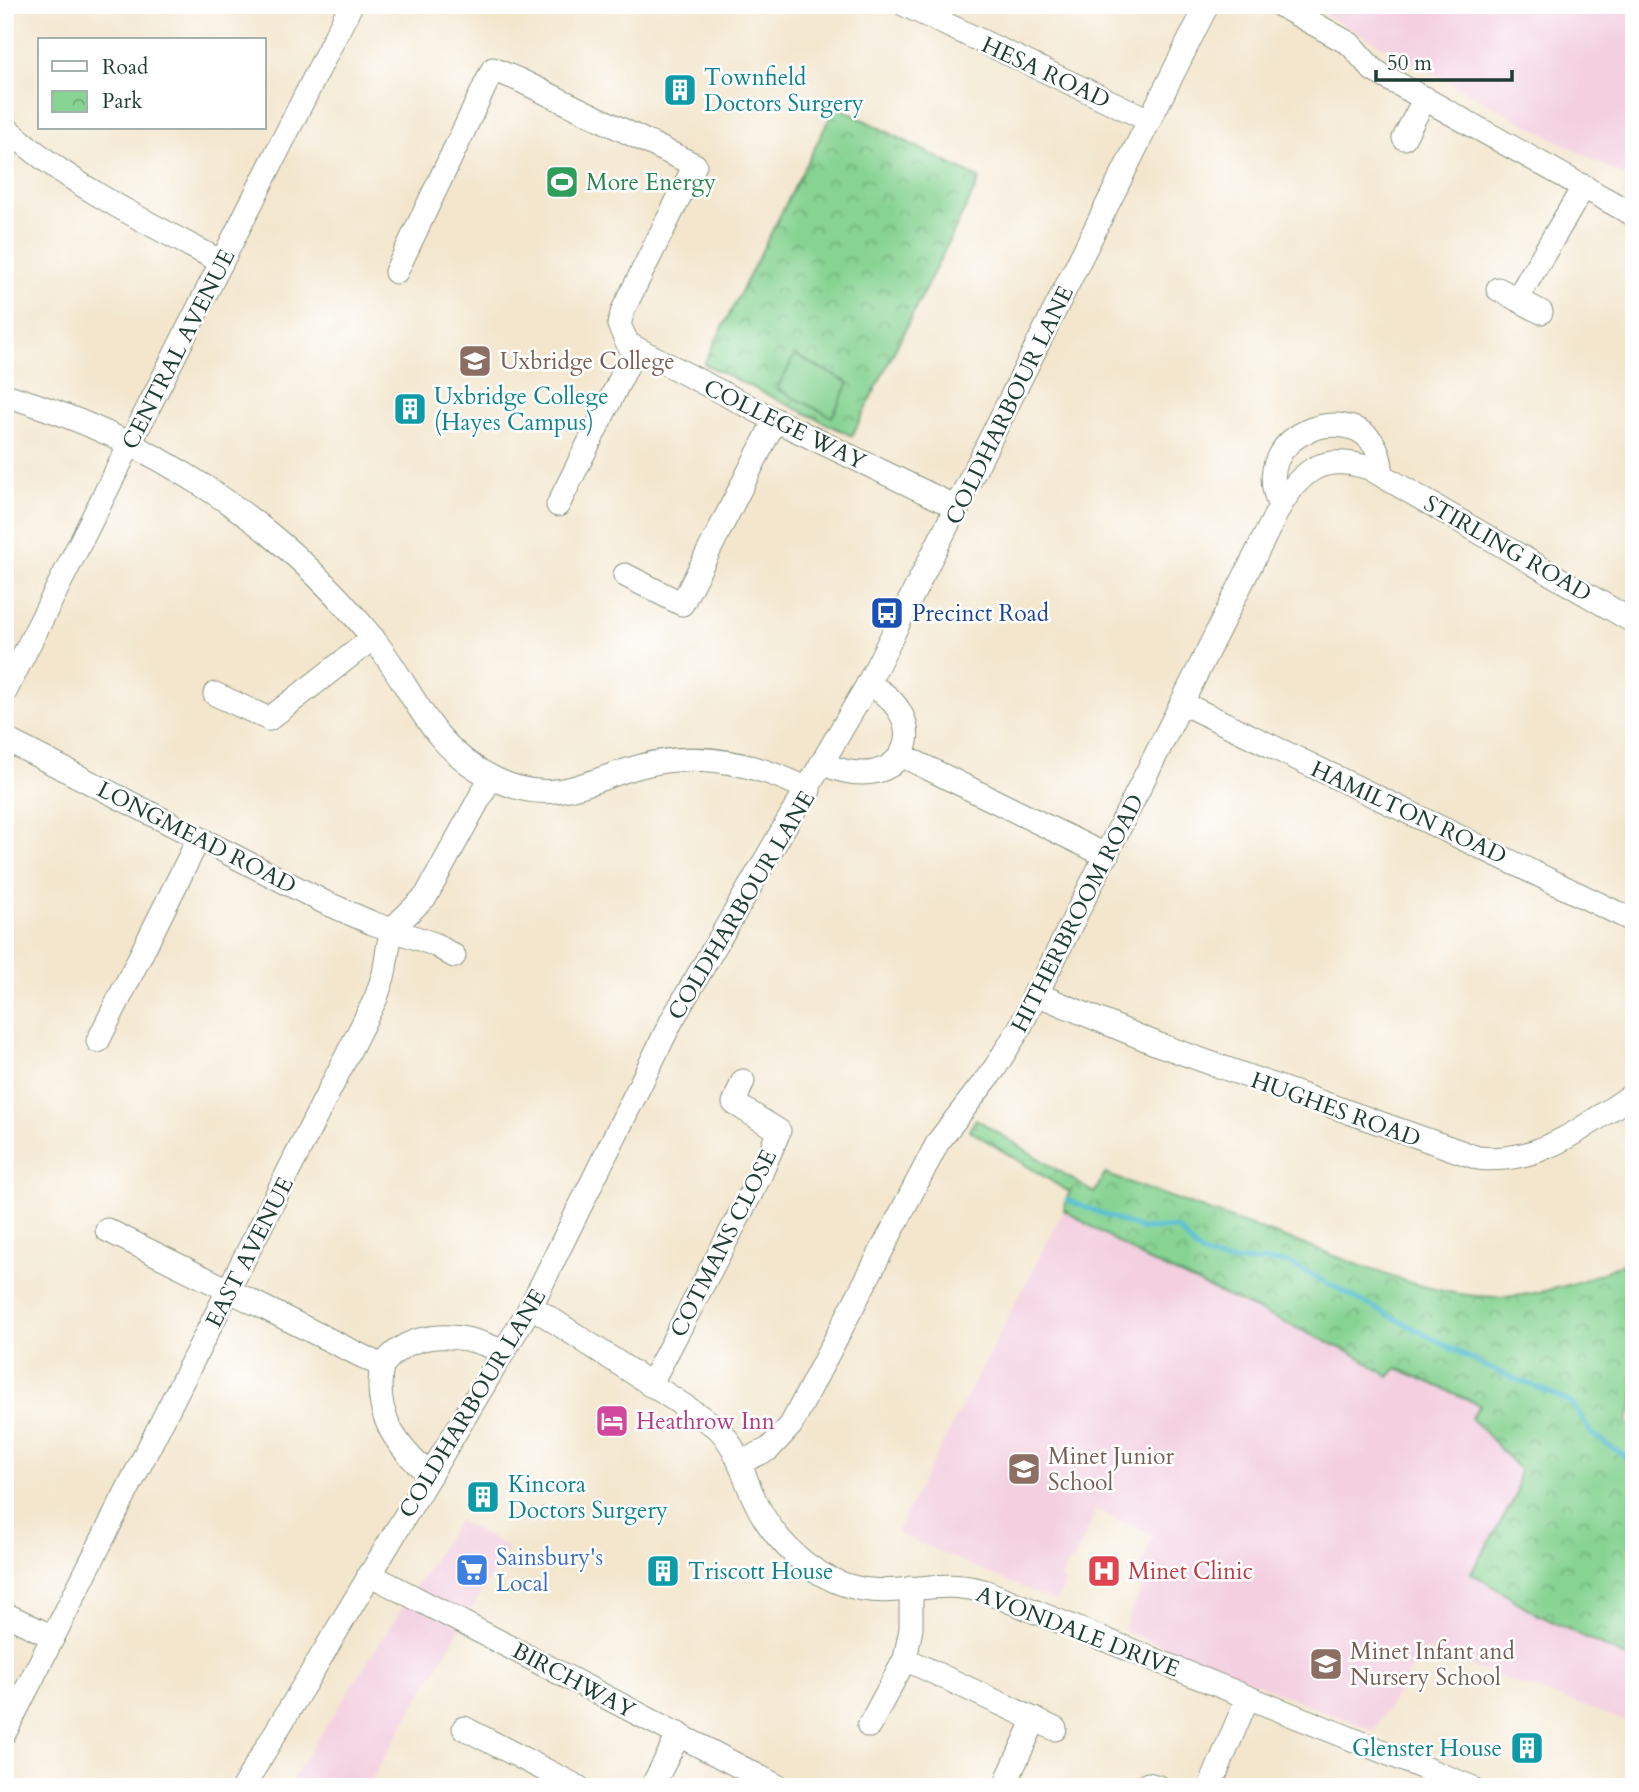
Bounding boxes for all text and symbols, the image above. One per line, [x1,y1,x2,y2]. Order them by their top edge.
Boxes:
street label: HESA ROAD [977,29,1115,116]
legend [38,38,266,130]
scale bar [1376,38,1513,82]
text: 50 m [1387,49,1432,78]
text: Road [102,53,148,82]
place label: Townfield Doctors Surgery [704,62,864,119]
building icon: Townfield Doctors Surgery [661,71,699,109]
text: Park [102,87,143,116]
sports icon: More Energy [543,163,581,201]
place label: More Energy [586,167,716,198]
street label: CENTRAL AVENUE [115,244,242,455]
street label: COLDHARBOUR LANE [938,281,1081,530]
school or university icon: Uxbridge College [456,342,494,380]
place label: Uxbridge College [500,346,675,377]
street label: COLLEGE WAY [698,372,872,478]
place label: Uxbridge College (Hayes Campus) [434,381,609,438]
building icon: Uxbridge College (Hayes Campus) [391,390,429,428]
street label: STIRLING ROAD [1418,488,1597,609]
bus stop icon: Precinct Road [868,594,906,632]
place label: Precinct Road [912,598,1050,629]
street label: HAMILTON ROAD [1306,754,1512,871]
street label: LONGMEAD ROAD [92,774,302,901]
street label: COLDHARBOUR LANE [661,785,822,1026]
street label: HITHERBROOM ROAD [1004,789,1151,1038]
street label: HUGHES ROAD [1247,1064,1425,1155]
street label: COTMANS CLOSE [663,1144,784,1342]
street label: EAST AVENUE [198,1172,301,1333]
street label: COLDHARBOUR LANE [392,1283,553,1524]
hotel icon: Heathrow Inn [593,1402,631,1440]
place label: Heathrow Inn [636,1406,775,1437]
place label: Minet Junior School [1048,1441,1174,1498]
school or university icon: Minet Junior School [1005,1450,1043,1488]
place label: Kincora Doctors Surgery [508,1469,668,1526]
building icon: Kincora Doctors Surgery [464,1478,502,1516]
place label: Sainsbury's Local [496,1542,603,1599]
supermarket icon: Sainsbury's Local [453,1551,491,1589]
building icon: Triscott House [644,1552,682,1590]
hospital icon: Minet Clinic [1085,1552,1123,1590]
place label: Triscott House [688,1556,833,1587]
place label: Minet Clinic [1128,1556,1253,1587]
street label: AVONDALE DRIVE [972,1578,1184,1685]
street label: BIRCHWAY [507,1635,641,1726]
place label: Minet Infant and Nursery School [1350,1636,1515,1693]
school or university icon: Minet Infant and Nursery School [1307,1645,1345,1683]
building icon: Glenster House [1508,1729,1546,1767]
place label: Glenster House [1352,1733,1502,1764]

